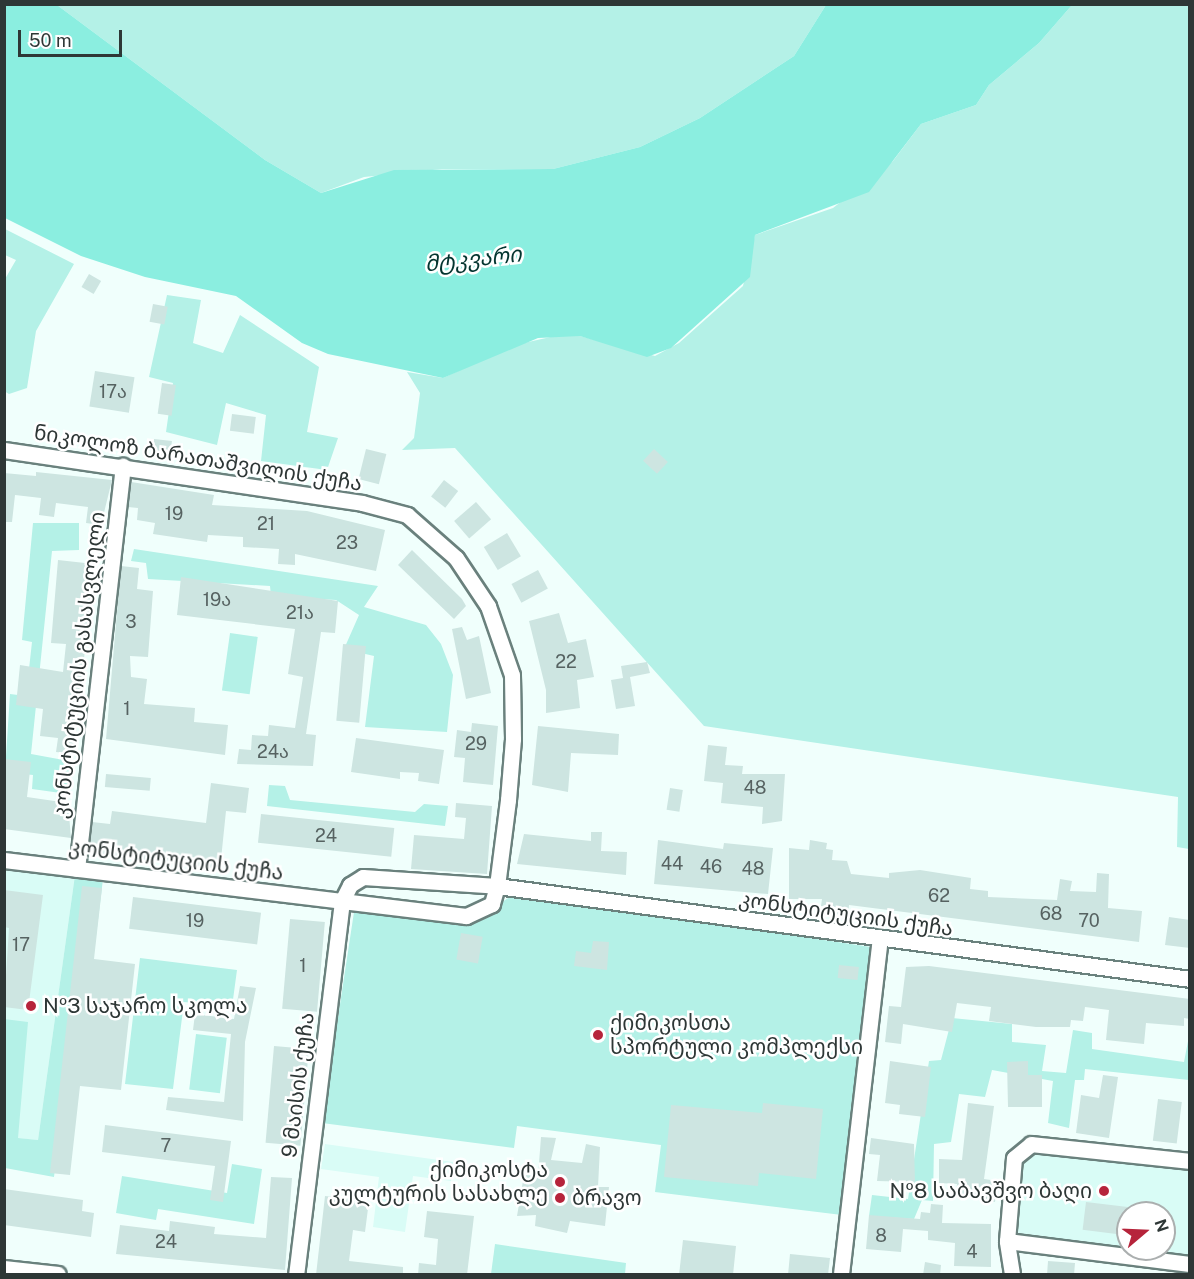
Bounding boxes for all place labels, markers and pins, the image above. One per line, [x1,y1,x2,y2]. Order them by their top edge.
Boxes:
place label: №3 საჯარო სკოლა [43,993,247,1019]
marker: №3 საჯარო სკოლა [24,999,38,1013]
place label: ქიმიკოსთა სპორტული კომპლექსი [610,1010,863,1060]
marker: ქიმიკოსთა სპორტული კომპლექსი [591,1028,605,1042]
place label: ქიმიკოსტა კულტურის სასახლე [329,1157,548,1207]
marker: ქიმიკოსტა კულტურის სასახლე [553,1175,567,1189]
place label: №8 საბავშვო ბაღი [889,1178,1092,1204]
marker: №8 საბავშვო ბაღი [1097,1184,1111,1198]
place label: ბრავო [572,1185,642,1211]
marker: ბრავო [553,1191,567,1205]

